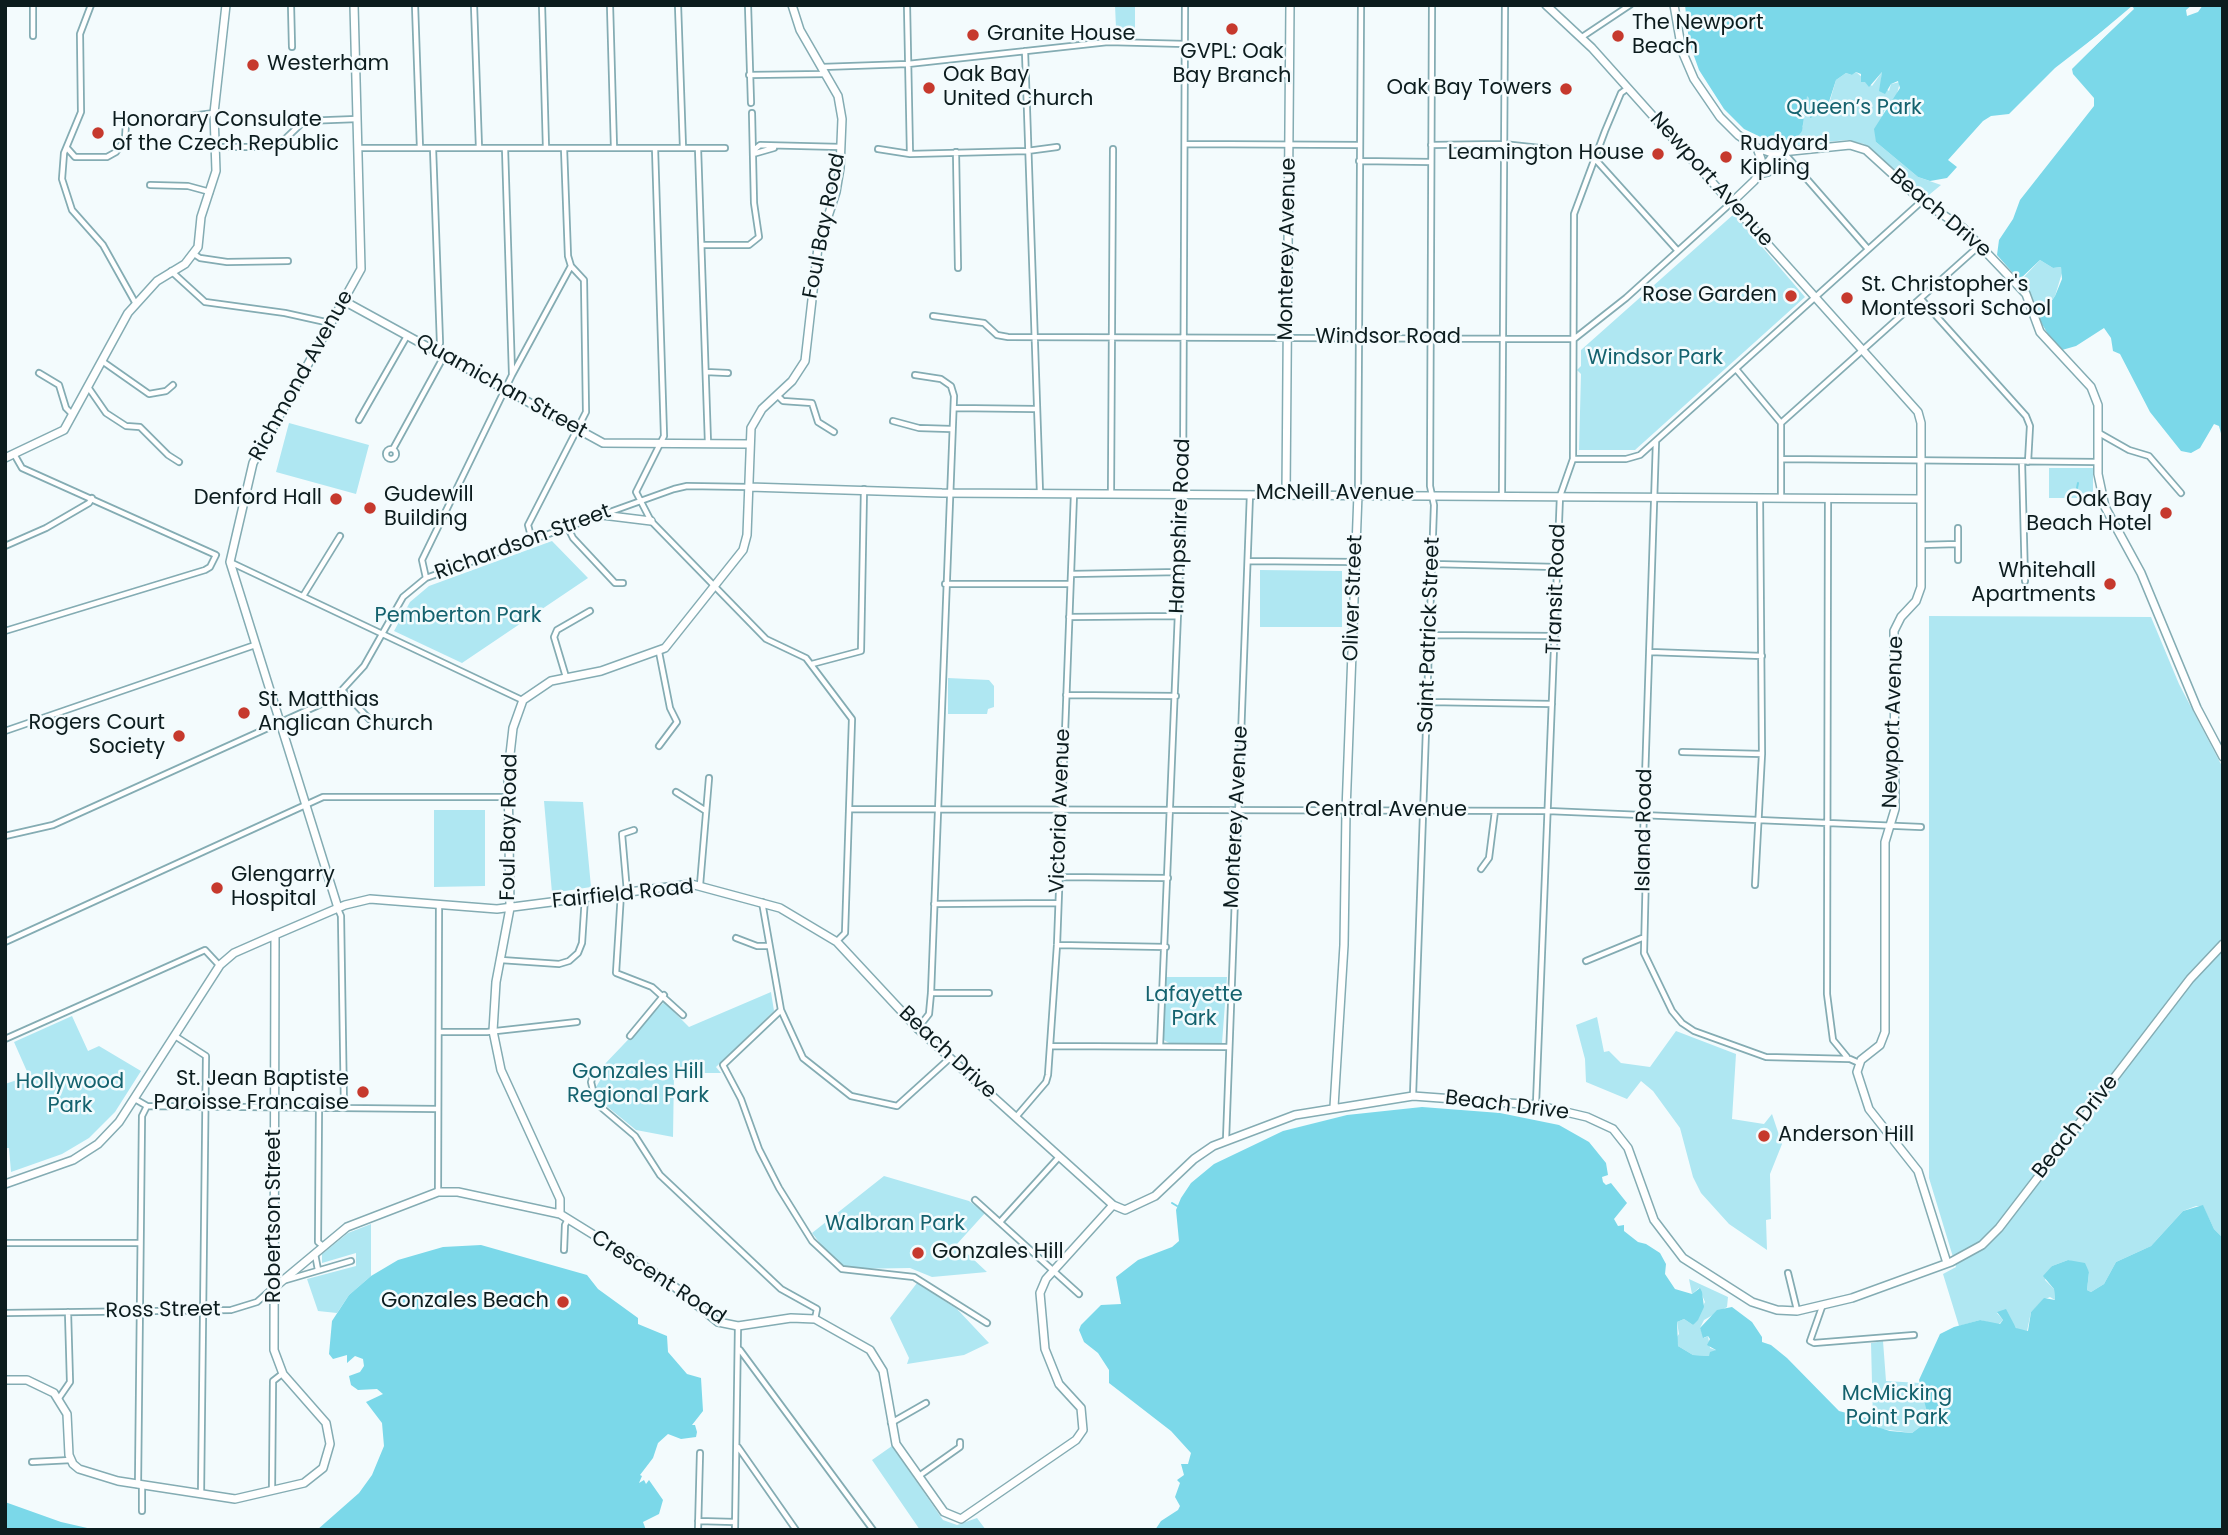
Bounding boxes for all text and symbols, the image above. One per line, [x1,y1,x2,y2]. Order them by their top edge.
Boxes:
place label: The Newport Beach [1632,11,1764,61]
marker: GVPL: Oak Bay Branch [1224,21,1240,37]
place label: Granite House [987,22,1136,48]
marker: Granite House [965,27,981,43]
marker: The Newport Beach [1610,28,1626,44]
place label: GVPL: Oak Bay Branch [1172,40,1292,90]
place label: Westerham [267,52,389,78]
marker: Westerham [245,57,261,73]
place label: Oak Bay United Church [943,63,1093,113]
place label: Oak Bay Towers [1387,76,1552,102]
marker: Oak Bay United Church [921,80,937,96]
marker: Oak Bay Towers [1558,81,1574,97]
park label: Queen’s Park [1786,96,1922,122]
street label: Newport Avenue [1644,107,1778,253]
place label: Honorary Consulate of the Czech Republic [112,108,339,158]
marker: Honorary Consulate of the Czech Republic [90,125,106,141]
place label: Rudyard Kipling [1740,132,1828,182]
place label: Leamington House [1448,141,1644,167]
marker: Leamington House [1650,146,1666,162]
marker: Rudyard Kipling [1718,149,1734,165]
street label: Foul Bay Road [799,151,851,301]
street label: Monterey Avenue [1274,157,1302,341]
street label: Beach Drive [1884,164,1996,264]
place label: St. Christopher's Montessori School [1861,273,2051,323]
place label: Rose Garden [1642,283,1777,309]
street label: Richmond Avenue [245,286,359,466]
marker: Rose Garden [1783,288,1799,304]
marker: St. Christopher's Montessori School [1839,290,1855,306]
street label: Windsor Road [1315,325,1461,351]
street label: Quamichan Street [411,329,591,445]
park label: Windsor Park [1587,346,1723,372]
street label: Hampshire Road [1165,438,1197,614]
street label: McNeill Avenue [1256,481,1414,507]
place label: Gudewill Building [384,483,474,533]
place label: Denford Hall [194,486,322,512]
place label: Oak Bay Beach Hotel [2026,488,2152,538]
marker: Denford Hall [328,491,344,507]
street label: Richardson Street [432,499,614,587]
marker: Gudewill Building [362,500,378,516]
marker: Oak Bay Beach Hotel [2158,505,2174,521]
street label: Transit Road [1542,523,1572,655]
street label: Oliver Street [1339,534,1369,662]
street label: Saint Patrick Street [1414,537,1446,733]
place label: Whitehall Apartments [1971,559,2096,609]
marker: Whitehall Apartments [2102,576,2118,592]
park label: Pemberton Park [375,604,541,630]
street label: Newport Avenue [1878,635,1910,809]
place label: St. Matthias Anglican Church [258,688,433,738]
marker: St. Matthias Anglican Church [236,705,252,721]
place label: Rogers Court Society [29,711,165,761]
street label: Monterey Avenue [1220,725,1254,909]
marker: Rogers Court Society [171,728,187,744]
street label: Victoria Avenue [1046,728,1076,894]
street label: Foul Bay Road [496,753,524,901]
street label: Island Road [1631,768,1659,892]
street label: Central Avenue [1305,798,1467,824]
place label: Glengarry Hospital [231,863,335,913]
street label: Fairfield Road [551,875,695,915]
marker: Glengarry Hospital [209,880,225,896]
park label: Lafayette Park [1145,983,1243,1033]
street label: Beach Drive [893,1001,1001,1105]
park label: Gonzales Hill Regional Park [567,1060,709,1110]
place label: St. Jean Baptiste Paroisse Francaise [154,1067,349,1117]
park label: Hollywood Park [16,1070,124,1120]
street label: Beach Drive [2028,1070,2124,1184]
marker: St. Jean Baptiste Paroisse Francaise [355,1084,371,1100]
street label: Beach Drive [1444,1086,1570,1126]
place label: Anderson Hill [1778,1123,1914,1149]
marker: Anderson Hill [1756,1128,1772,1144]
street label: Robertson Street [262,1129,288,1303]
park label: Walbran Park [825,1212,965,1238]
street label: Crescent Road [586,1225,730,1331]
place label: Gonzales Hill [932,1240,1064,1266]
marker: Gonzales Hill [910,1245,926,1261]
place label: Gonzales Beach [381,1289,549,1315]
marker: Gonzales Beach [555,1294,571,1310]
street label: Ross Street [105,1297,221,1325]
park label: McMicking Point Park [1842,1382,1952,1432]

